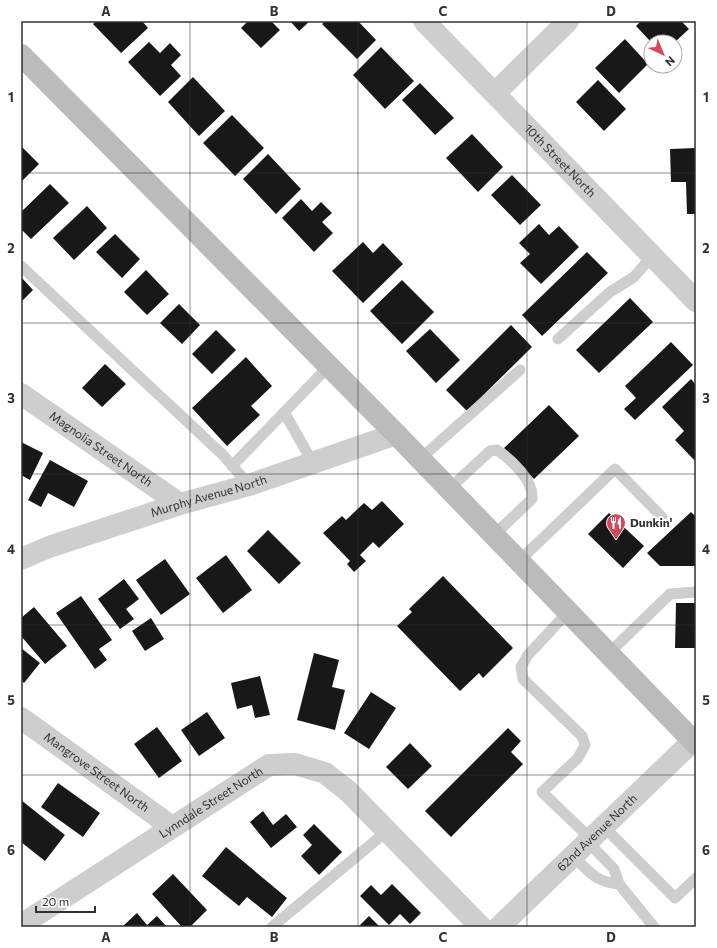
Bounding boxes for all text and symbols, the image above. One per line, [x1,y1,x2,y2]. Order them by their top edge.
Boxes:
text: A [101,3,111,19]
text: B [270,3,279,19]
text: C [439,3,448,19]
text: D [606,3,616,19]
north arrow [643,34,683,74]
text: N [663,54,678,69]
text: 1 [8,89,14,105]
text: 1 [703,89,709,105]
street label: 10th Street North [522,121,599,200]
text: 2 [7,240,15,256]
text: 2 [702,240,710,256]
text: 3 [7,390,15,406]
text: 3 [702,390,710,406]
street label: Magnolia Street North [47,408,156,489]
street label: Murphy Avenue North [148,471,268,519]
restaurant icon: Dunkin' [605,512,627,540]
place label: Dunkin' [630,515,673,529]
text: 4 [7,541,15,557]
text: 4 [702,541,710,557]
text: 5 [7,692,15,708]
text: 5 [702,692,710,708]
street label: Mangrove Street North [42,729,152,814]
street label: Lynndale Street North [156,763,265,840]
street label: 62nd Avenue North [554,791,639,874]
text: 6 [7,842,15,858]
text: 6 [702,842,710,858]
scale bar [36,888,95,914]
text: 20 m [42,894,69,908]
text: A [101,929,111,945]
text: B [270,929,279,945]
text: C [439,929,448,945]
text: D [606,929,616,945]

